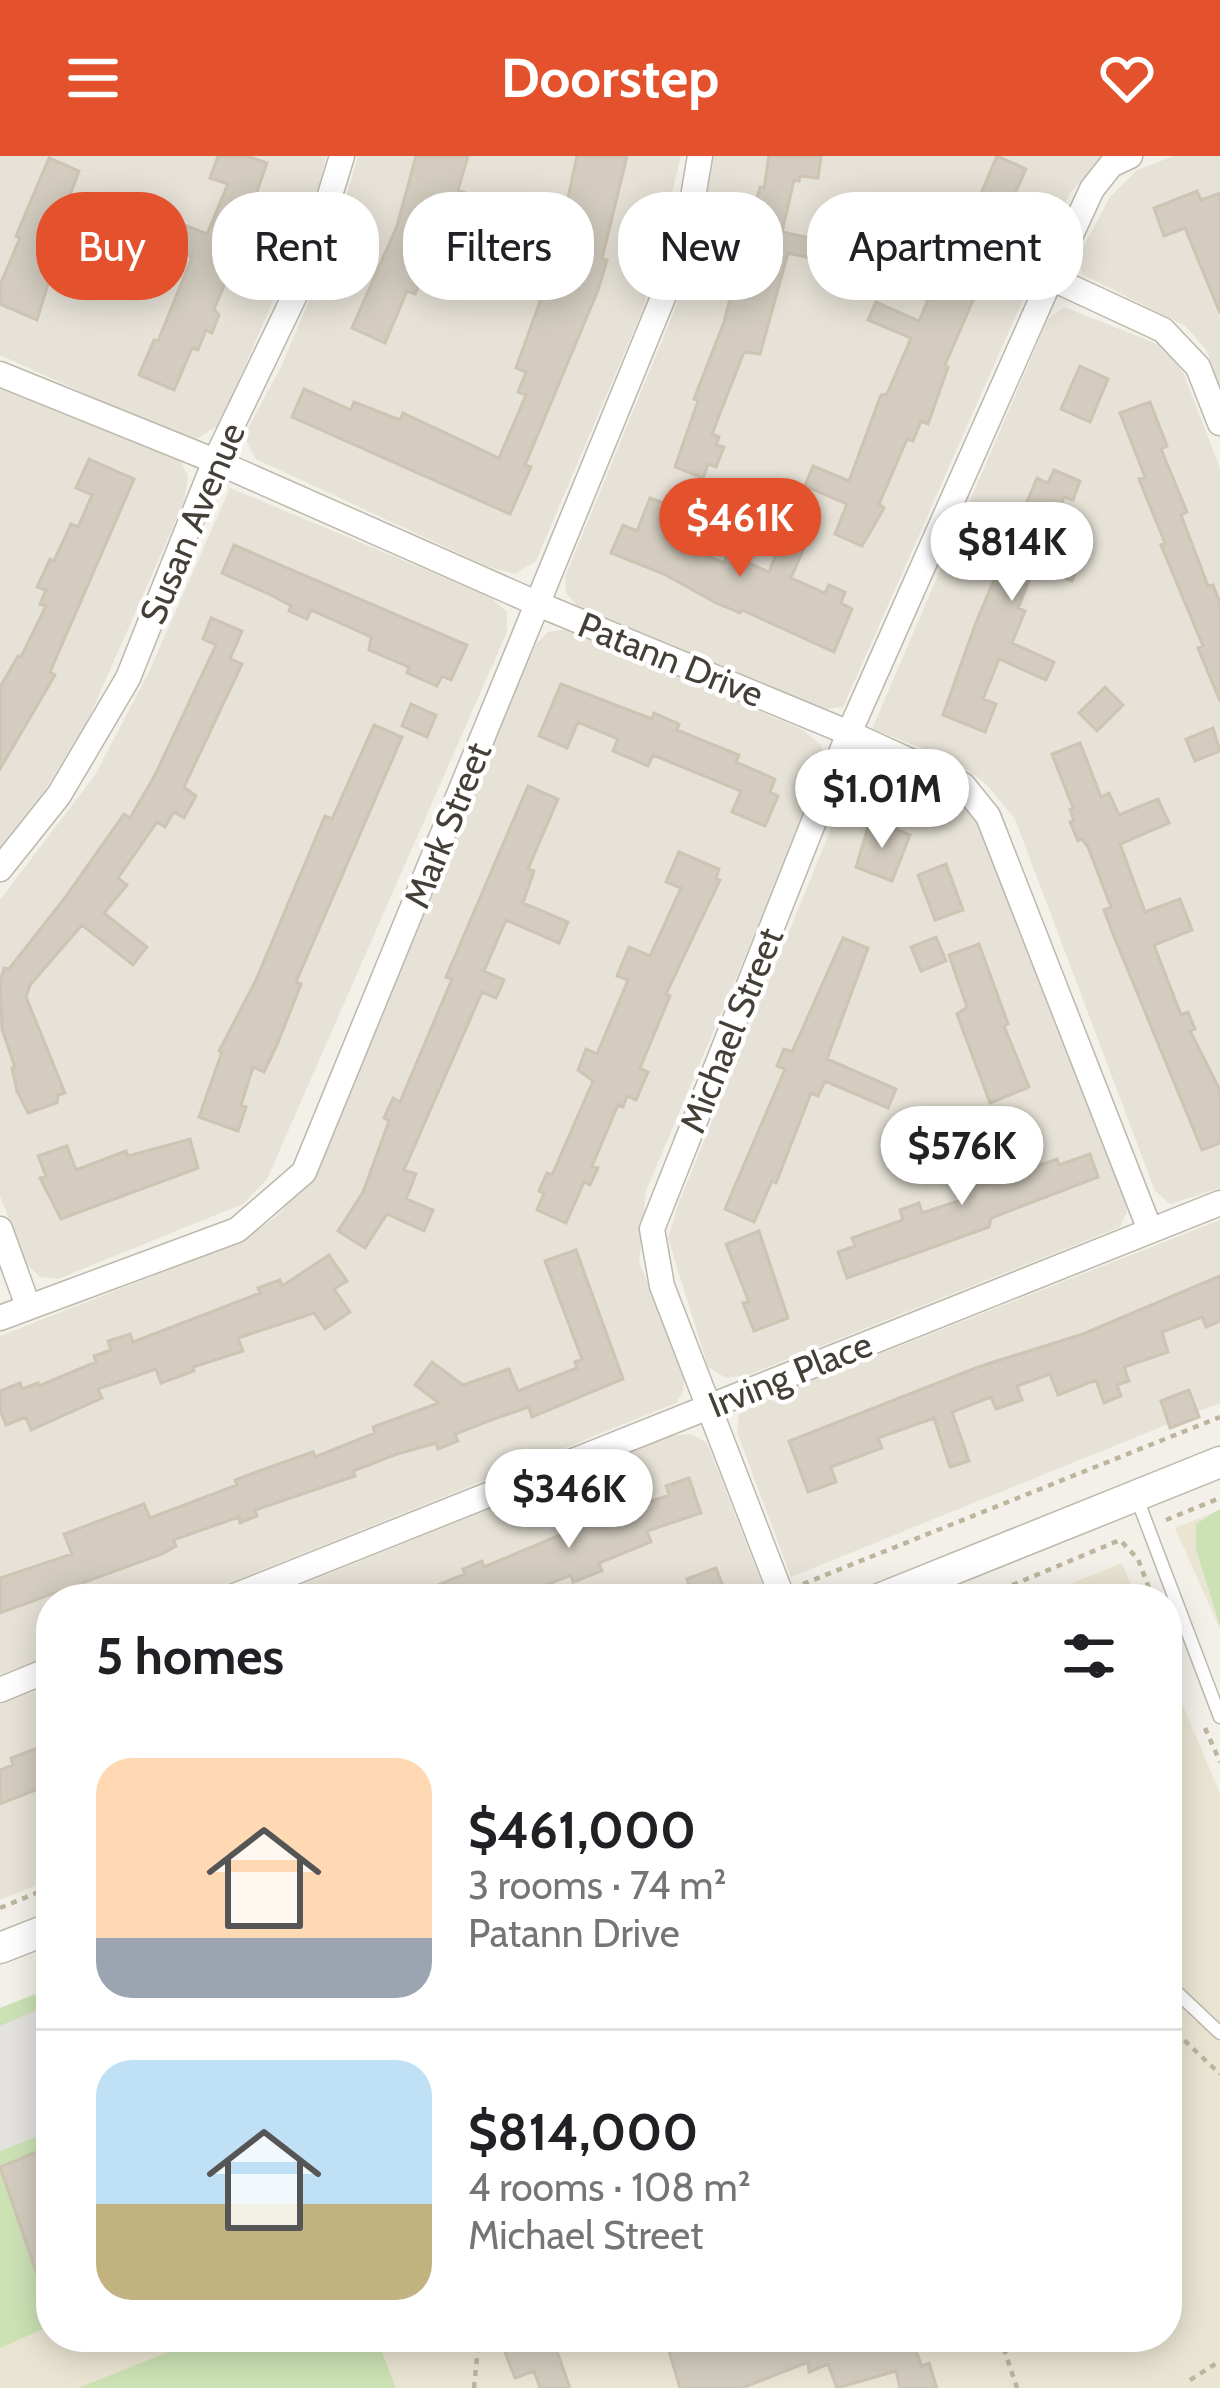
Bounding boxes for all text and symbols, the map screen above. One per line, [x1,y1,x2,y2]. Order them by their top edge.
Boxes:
icon: menu [60,45,126,111]
text: Doorstep [501,45,719,111]
icon: heart [1094,45,1160,111]
chip: Buy [36,192,188,300]
chip: Rent [212,192,379,300]
chip: Filters [403,192,594,300]
chip: New [618,192,783,300]
chip: Apartment [807,192,1083,300]
street label: Susan Avenue [130,416,254,630]
pin: $461K [656,478,824,580]
text: $461K [686,493,794,541]
pin: $814K [928,502,1096,604]
text: $814K [957,517,1067,565]
street label: Patann Drive [572,602,770,716]
street label: Mark Street [394,736,500,914]
pin: $1.01M [784,749,980,851]
text: $1.01M [822,764,942,812]
street label: Michael Street [670,921,792,1139]
pin: $576K [878,1106,1046,1208]
text: $576K [908,1121,1016,1169]
street label: Irving Place [702,1321,878,1427]
pin: $346K [485,1449,653,1551]
text: $346K [512,1464,626,1512]
icon: filters [1056,1623,1122,1689]
text: 5 homes [96,1625,284,1687]
text: $461,000 [468,1799,696,1861]
icon: home [192,1806,336,1950]
text: 3 rooms · 74 m² [468,1861,727,1909]
text: Patann Drive [468,1909,680,1957]
text: $814,000 [468,2101,698,2163]
icon: home [192,2108,336,2252]
text: 4 rooms · 108 m² [468,2163,751,2211]
text: Michael Street [468,2211,703,2259]

